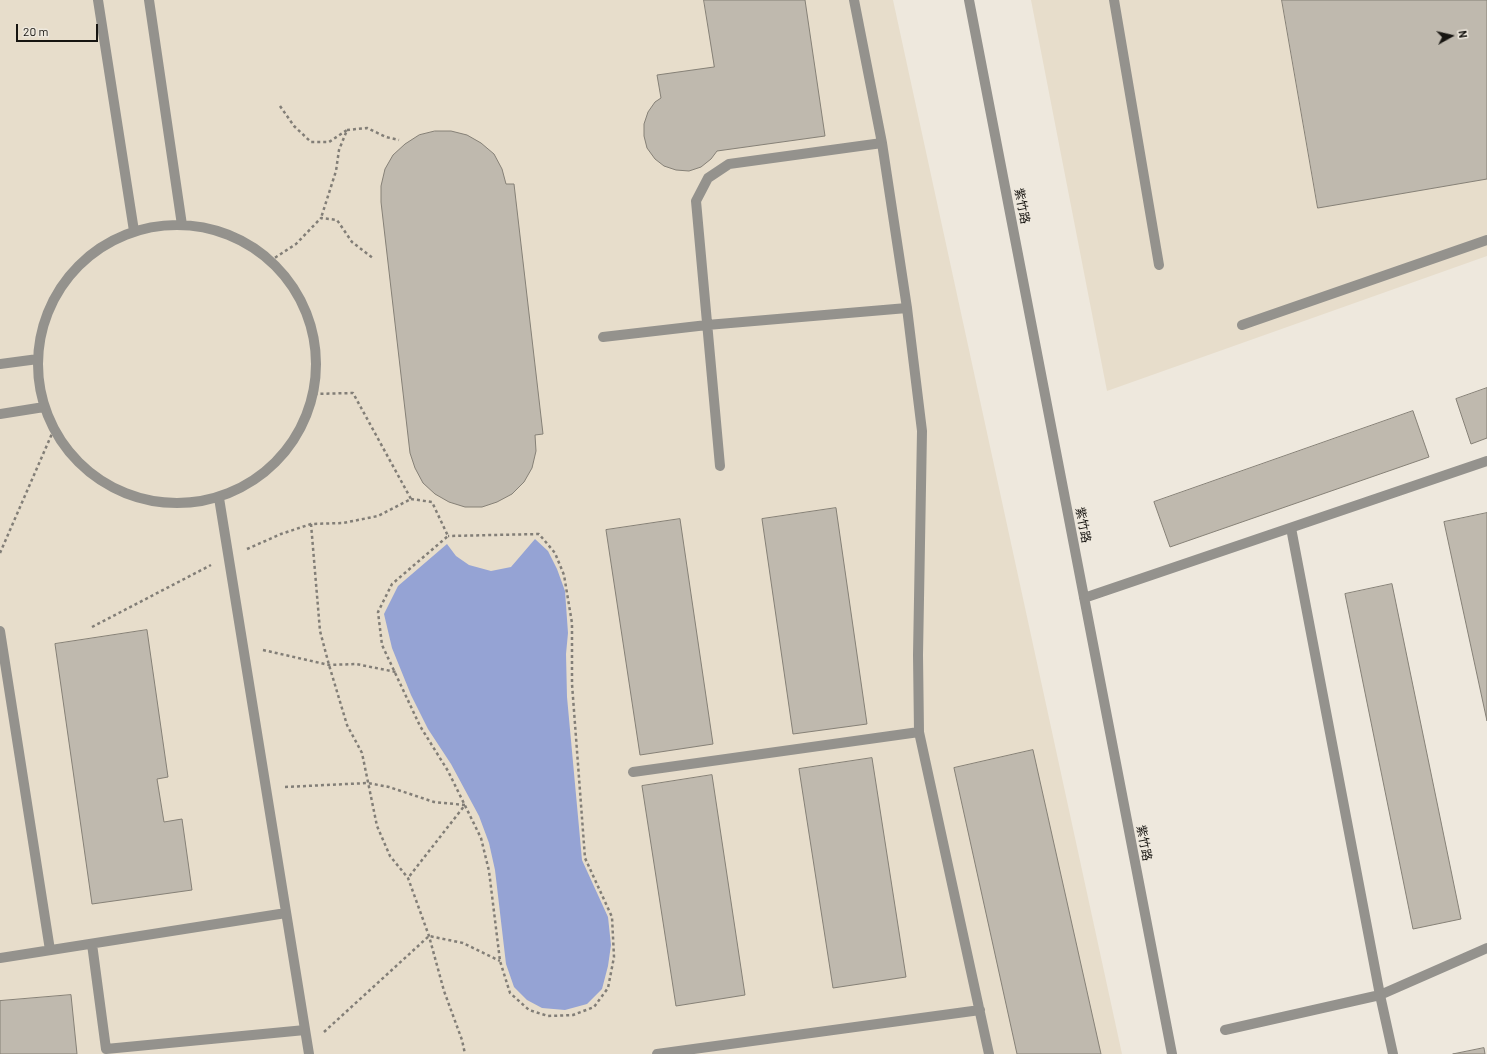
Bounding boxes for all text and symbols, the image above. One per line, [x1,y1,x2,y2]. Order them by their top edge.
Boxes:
scale bar [18,16,100,42]
north arrow [1431,16,1471,56]
text: 20 m [23,24,49,38]
text: N [1456,30,1470,39]
street label: 紫竹路 [1011,187,1033,225]
street label: 紫竹路 [1072,506,1094,544]
street label: 紫竹路 [1133,824,1155,862]

